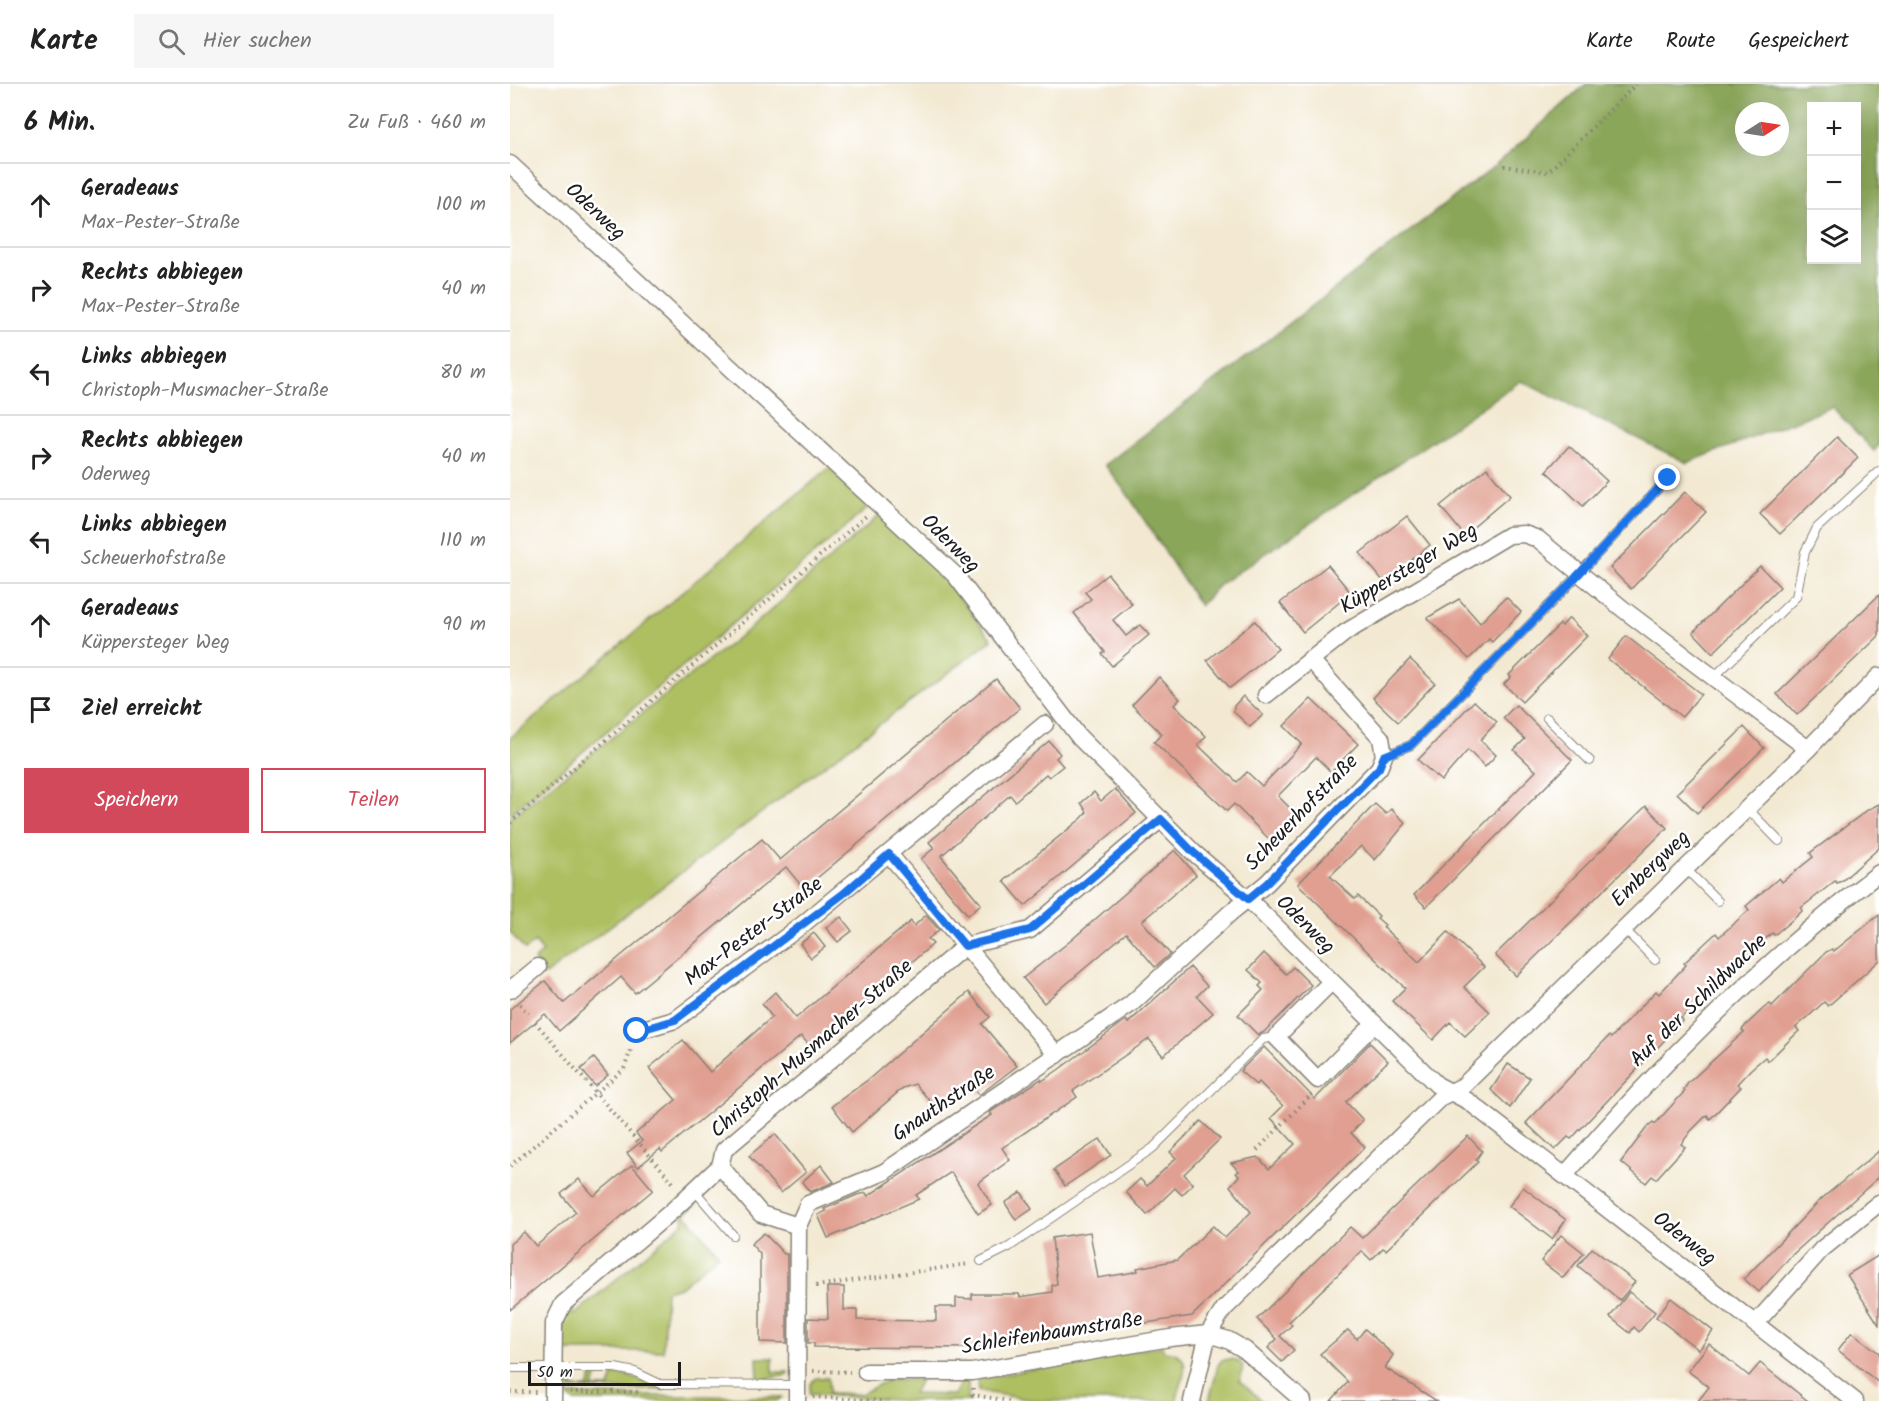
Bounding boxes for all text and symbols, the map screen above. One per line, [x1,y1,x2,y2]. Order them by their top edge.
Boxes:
search box [134,14,554,68]
text: Karte [30,19,98,64]
text: Hier suchen [203,24,312,59]
icon: search [155,25,188,58]
text: Karte [1586,25,1633,58]
text: Route [1666,25,1715,58]
text: Gespeichert [1748,25,1849,58]
text: 6 Min. [24,102,95,144]
north arrow [1735,102,1789,156]
map controls [1807,102,1861,264]
button: + [1807,102,1861,156]
text: Zu Fuß · 460 m [347,107,486,139]
button: − [1807,156,1861,210]
text: Geradeaus [81,172,179,207]
street label: Oderweg [557,175,633,249]
icon: ahead [24,189,57,222]
text: 100 m [436,189,486,221]
text: Max-Pester-Straße [81,207,240,239]
button: layers [1807,210,1861,264]
text: Rechts abbiegen [81,256,243,291]
icon: right [24,273,57,306]
text: 40 m [441,273,486,305]
text: Max-Pester-Straße [81,291,240,323]
text: Links abbiegen [81,340,227,375]
icon: left [24,357,57,390]
text: 80 m [440,357,486,389]
text: Christoph-Musmacher-Straße [81,375,329,407]
text: Rechts abbiegen [81,424,243,459]
icon: right [24,441,57,474]
text: 40 m [441,441,486,473]
text: Oderweg [81,459,151,491]
route end [1654,464,1680,490]
street label: Oderweg [912,506,988,582]
text: Links abbiegen [81,508,227,543]
street label: Küppersteger Weg [1334,515,1484,623]
icon: left [24,525,57,558]
text: 110 m [440,525,486,557]
text: Scheuerhofstraße [81,543,226,575]
text: Geradeaus [81,592,179,627]
icon: ahead [24,609,57,642]
text: 90 m [442,609,486,641]
text: Küppersteger Weg [81,627,230,659]
text: Ziel erreicht [81,692,202,727]
icon: arrive [24,693,57,726]
street label: Scheuerhofstraße [1237,746,1367,879]
button: Speichern [24,768,249,833]
button: Teilen [261,768,486,833]
street label: Embergweg [1604,822,1698,916]
street label: Max-Pester-Straße [677,868,831,995]
street label: Oderweg [1267,887,1343,963]
street label: Auf der Schildwache [1622,926,1776,1076]
street label: Christoph-Musmacher-Straße [703,951,921,1147]
route start [623,1017,649,1043]
street label: Gnauthstraße [885,1057,1003,1151]
street label: Oderweg [1645,1203,1723,1275]
street label: Schleifenbaumstraße [959,1303,1146,1365]
scale bar [528,1359,681,1386]
text: 50 m [537,1360,573,1385]

